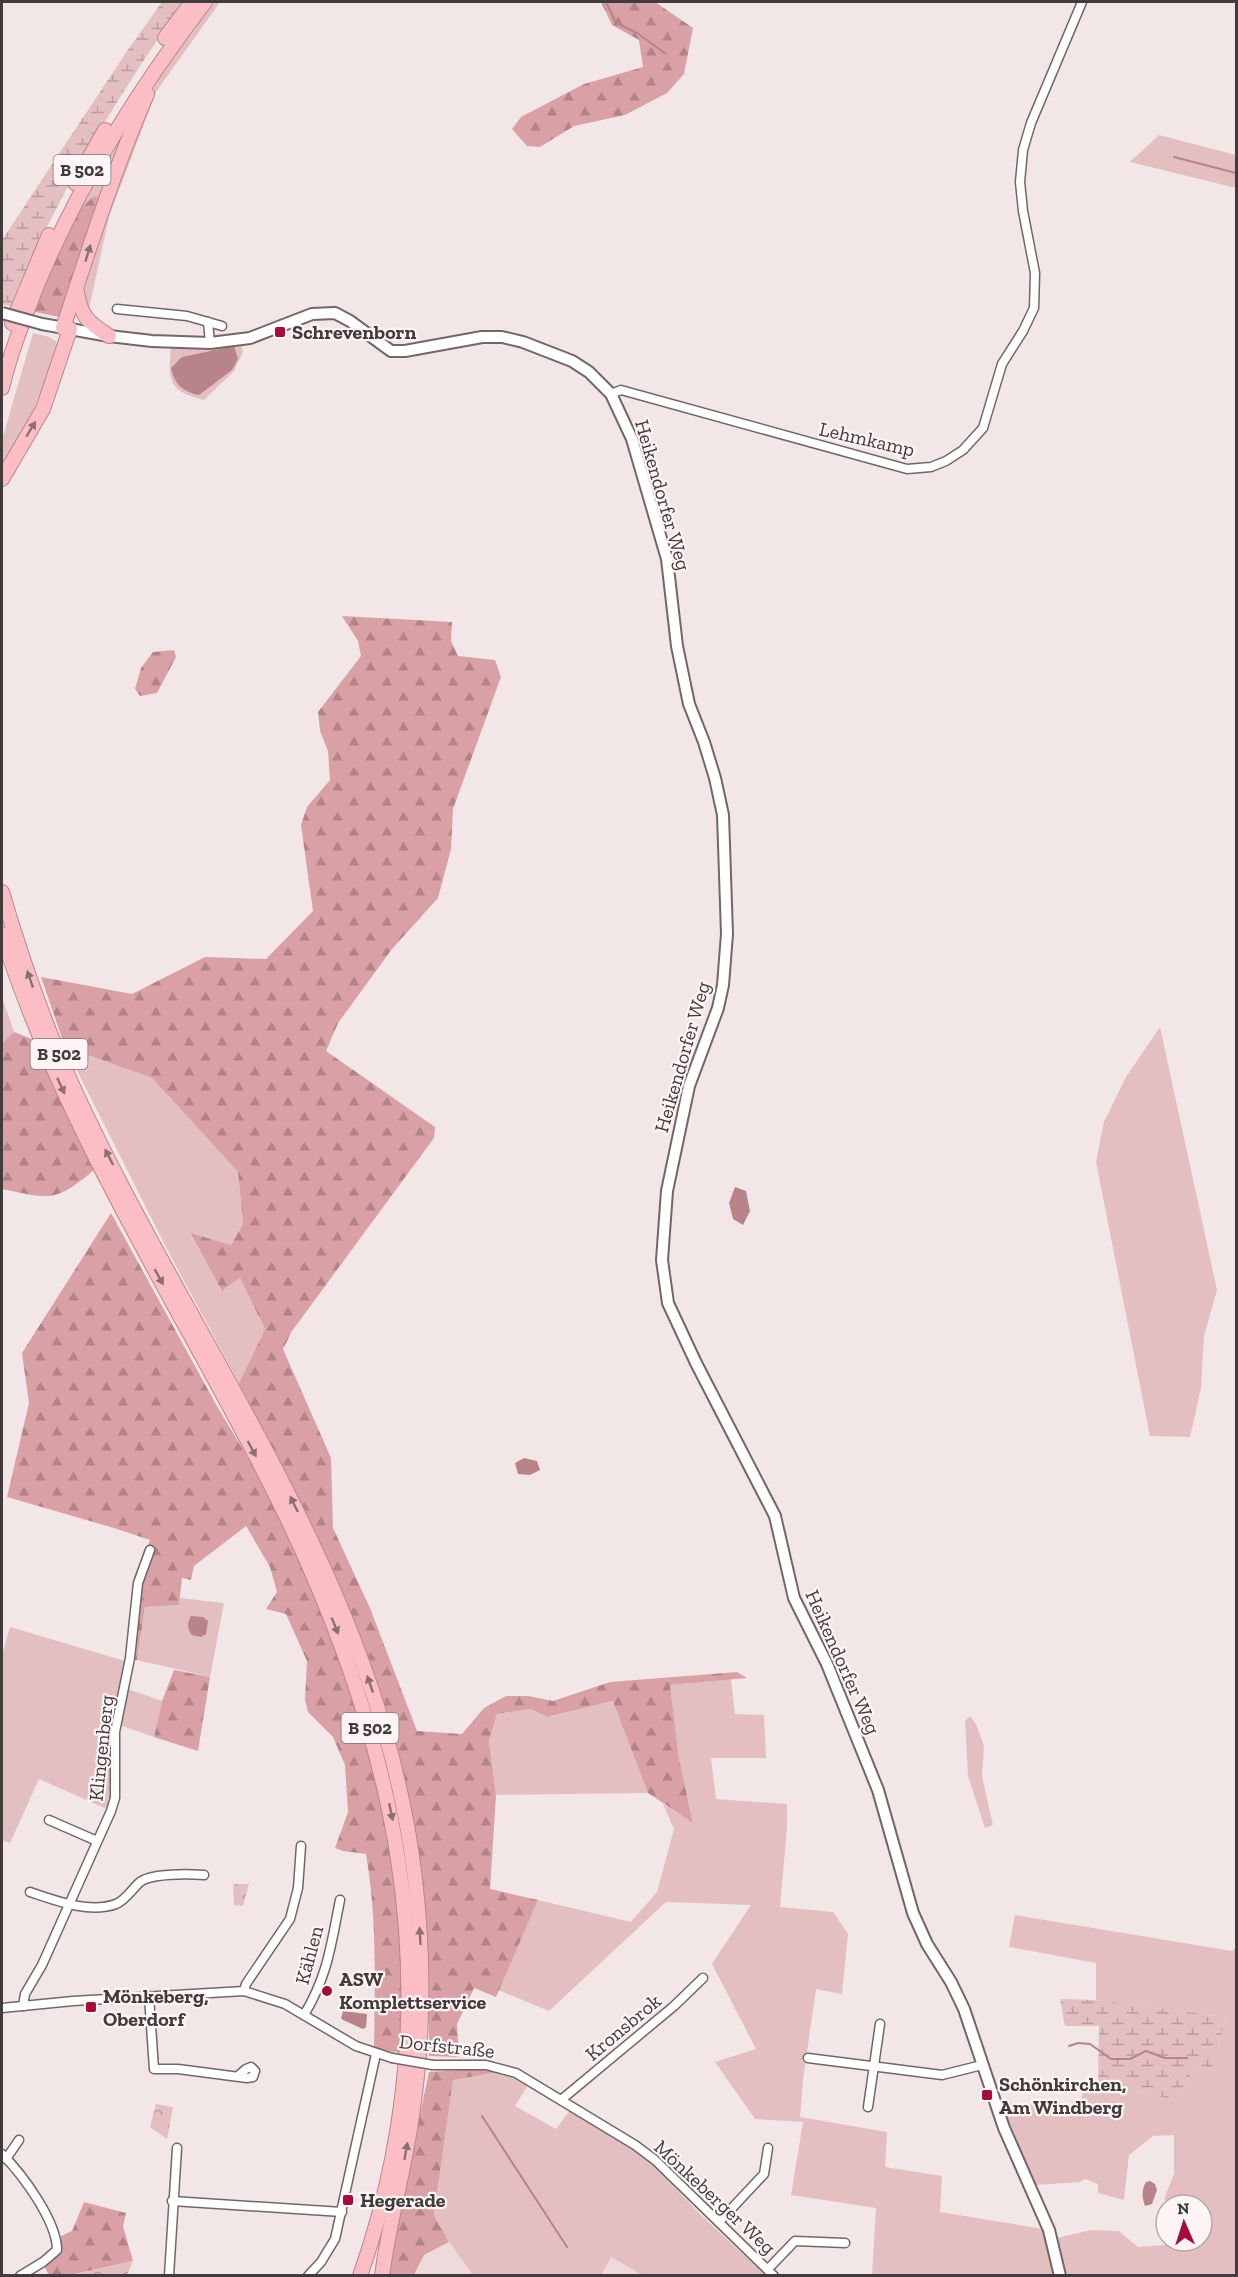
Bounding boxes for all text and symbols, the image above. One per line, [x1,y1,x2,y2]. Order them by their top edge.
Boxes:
road number: B 502 [54,155,110,185]
one-way arrow [84,244,93,262]
place label: Schrevenborn [292,320,416,344]
marker: Schrevenborn [273,325,287,339]
street label: Lehmkamp [817,416,917,462]
street label: Heikendorfer Weg [630,417,696,573]
one-way arrow [26,421,37,437]
one-way arrow [24,970,34,988]
street label: Heikendorfer Weg [649,979,715,1135]
road number: B 502 [31,1039,88,1069]
one-way arrow [56,1077,65,1094]
one-way arrow [104,1149,114,1166]
one-way arrow [154,1269,164,1286]
one-way arrow [247,1441,257,1458]
one-way arrow [289,1496,298,1513]
street label: Heikendorfer Weg [800,1586,886,1738]
one-way arrow [330,1617,340,1635]
one-way arrow [364,1675,374,1693]
street label: Klingenberg [84,1694,119,1802]
road number: B 502 [342,1713,398,1743]
one-way arrow [387,1803,396,1822]
street label: Kählen [290,1922,328,1987]
one-way arrow [415,1927,425,1946]
place label: ASW Komplettservice [339,1967,487,2014]
place label: Mönkeberg, Oberdorf [103,1984,209,2031]
marker: ASW Komplettservice [320,1984,334,1998]
street label: Kronsbrok [580,1988,666,2066]
marker: Mönkeberg, Oberdorf [84,2000,98,2014]
street label: Dorfstraße [398,2029,496,2063]
place label: Schönkirchen, Am Windberg [999,2072,1126,2119]
marker: Schönkirchen, Am Windberg [980,2088,994,2102]
street label: Mönkeberger Weg [649,2135,781,2259]
one-way arrow [402,2141,411,2160]
place label: Hegerade [360,2188,446,2212]
marker: Hegerade [341,2193,355,2207]
north arrow [1154,2193,1214,2253]
text: N [1177,2199,1190,2218]

